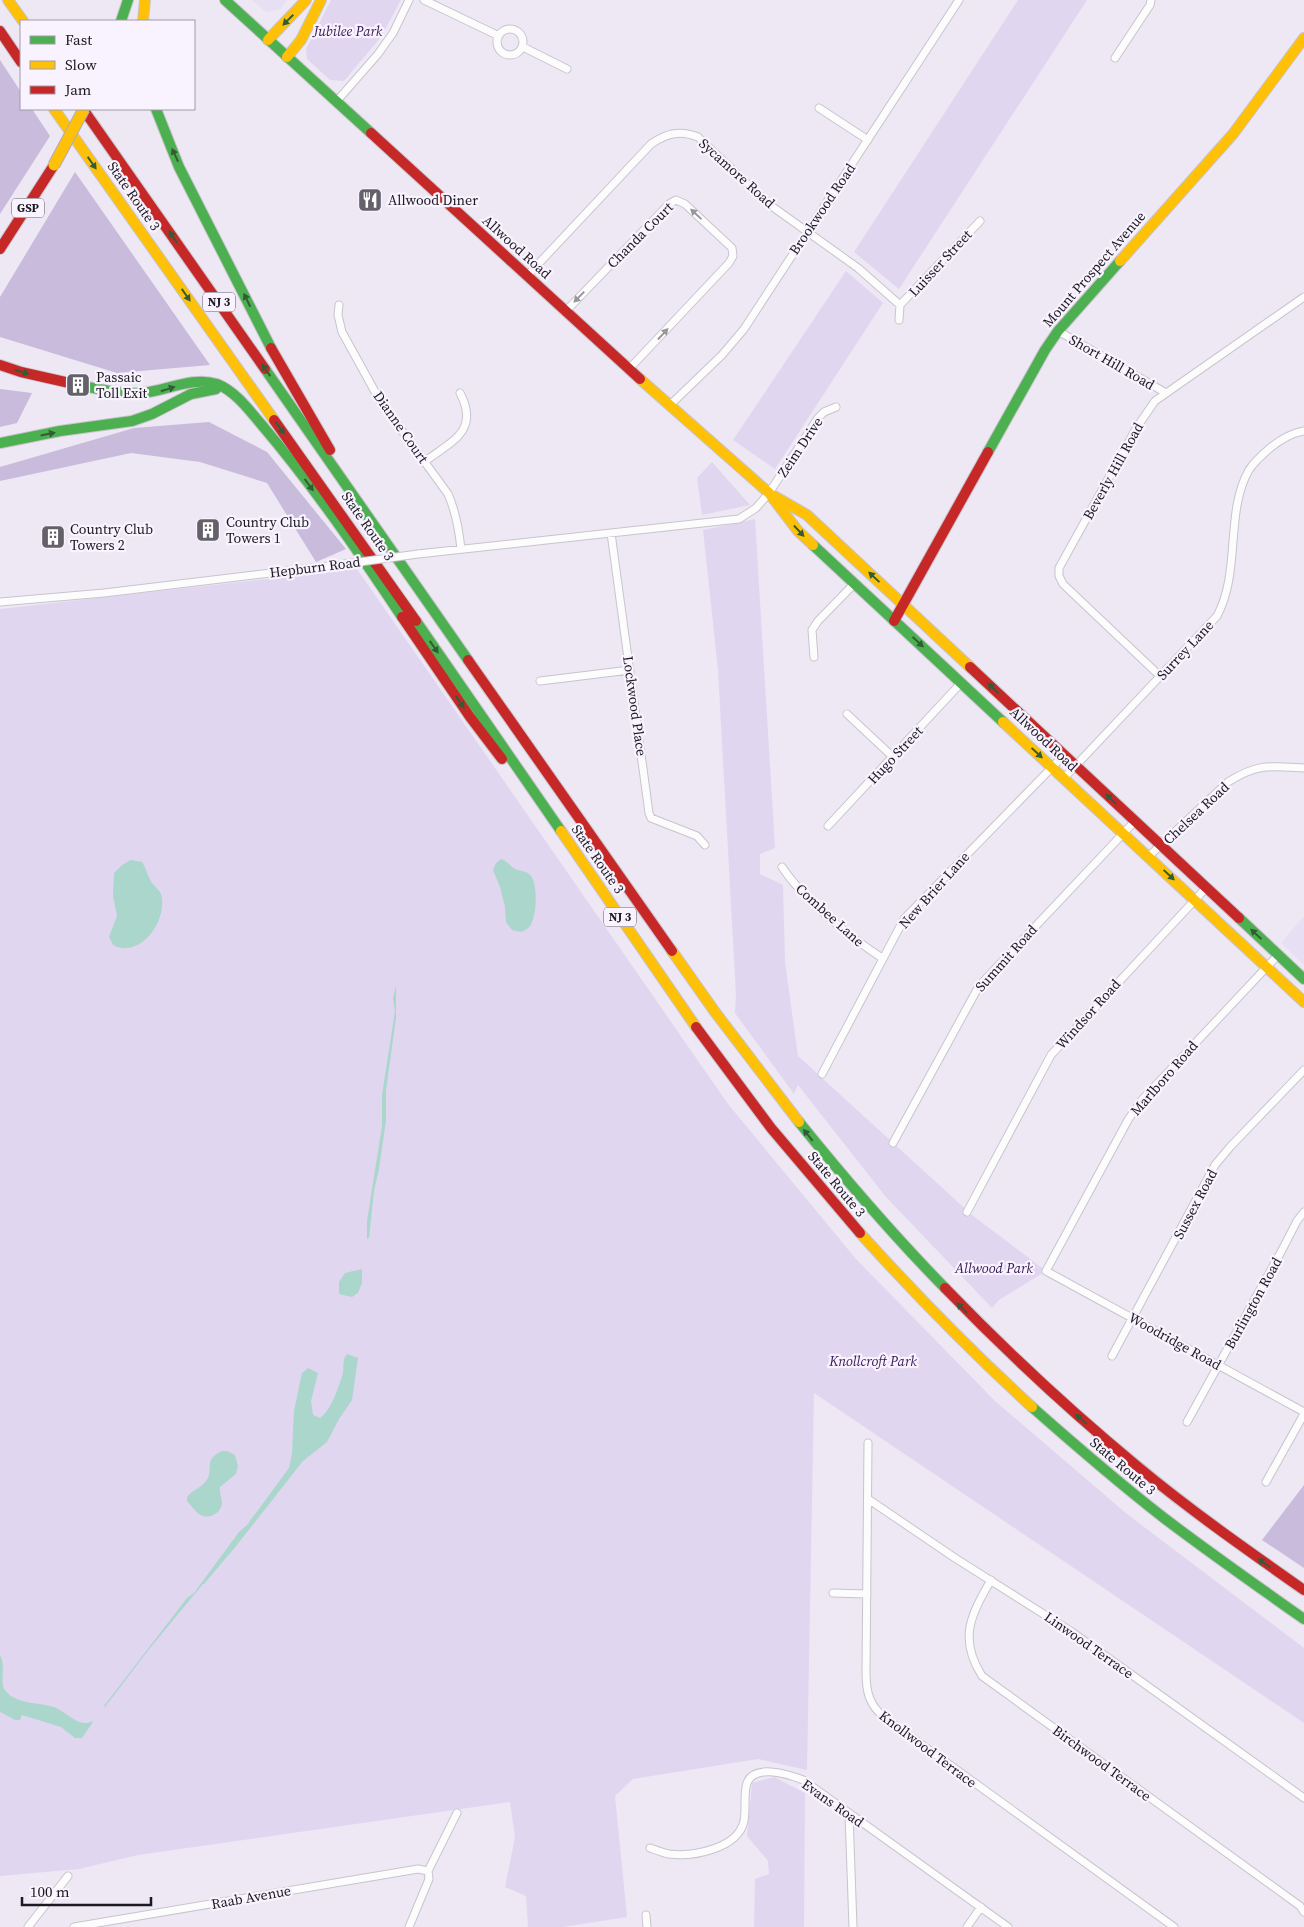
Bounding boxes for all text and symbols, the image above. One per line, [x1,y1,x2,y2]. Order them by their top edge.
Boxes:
one-way arrow [282,14,294,26]
legend [20,20,195,110]
park label: Jubilee Park [312,21,383,41]
text: Fast [65,29,92,50]
text: Slow [65,54,97,75]
text: Jam [64,79,92,100]
street label: Sycamore Road [695,133,779,213]
one-way arrow [170,148,178,162]
one-way arrow [87,156,97,170]
street label: State Route 3 [103,157,165,235]
street label: Brookwood Road [784,159,860,259]
restaurant icon: Allwood Diner [357,187,383,213]
place label: Allwood Diner [388,190,478,210]
street label: Chanda Court [602,197,678,273]
road number: GSP [12,198,44,218]
street label: Mount Prospect Avenue [1038,207,1150,331]
one-way arrow [690,208,702,220]
street label: Allwood Road [478,211,556,283]
street label: Luisser Street [904,225,977,301]
one-way arrow [168,230,178,244]
one-way arrow [181,289,191,302]
one-way arrow [573,291,585,303]
road number: NJ 3 [203,292,235,312]
one-way arrow [243,293,251,307]
one-way arrow [657,328,669,340]
street label: Short Hill Road [1066,329,1158,395]
one-way arrow [261,363,271,377]
place label: Passaic Toll Exit [96,367,148,403]
one-way arrow [14,368,29,376]
building icon: Passaic Toll Exit [65,372,91,398]
one-way arrow [161,384,176,392]
street label: Dianne Court [369,387,433,467]
street label: Zeim Drive [773,413,827,481]
street label: Beverly Hill Road [1078,419,1148,523]
one-way arrow [275,421,285,435]
one-way arrow [40,430,55,438]
one-way arrow [304,478,314,492]
street label: State Route 3 [337,487,399,565]
place label: Country Club Towers 1 [226,512,309,548]
building icon: Country Club Towers 1 [195,517,221,543]
place label: Country Club Towers 2 [70,519,153,555]
building icon: Country Club Towers 2 [40,524,66,550]
one-way arrow [793,525,805,537]
street label: Hepburn Road [268,552,362,582]
one-way arrow [868,571,880,583]
street label: Surrey Lane [1152,616,1218,684]
one-way arrow [911,636,923,648]
one-way arrow [429,640,439,654]
street label: Lockwood Place [618,655,652,757]
one-way arrow [987,682,999,694]
one-way arrow [455,695,465,709]
street label: Allwood Road [1006,702,1082,776]
street label: Hugo Street [863,721,928,789]
one-way arrow [1030,747,1042,759]
street label: Chelsea Road [1159,777,1233,849]
one-way arrow [1106,793,1118,805]
street label: State Route 3 [567,820,629,898]
street label: New Brier Lane [894,847,974,933]
one-way arrow [1162,869,1174,881]
street label: Combee Lane [791,879,869,951]
road number: NJ 3 [604,908,636,926]
street label: Summit Road [970,920,1042,996]
one-way arrow [1250,928,1262,940]
street label: Windsor Road [1051,974,1125,1054]
street label: Marlboro Road [1126,1036,1202,1120]
one-way arrow [802,1129,813,1142]
street label: State Route 3 [804,1147,870,1221]
street label: Sussex Road [1168,1165,1222,1243]
street label: Burlington Road [1219,1253,1287,1353]
park label: Allwood Park [954,1258,1033,1278]
one-way arrow [956,1303,968,1315]
street label: Woodridge Road [1125,1307,1225,1375]
park label: Knollcroft Park [828,1351,917,1371]
one-way arrow [1075,1414,1088,1425]
street label: State Route 3 [1086,1433,1160,1499]
one-way arrow [1257,1558,1271,1568]
street label: Linwood Terrace [1040,1607,1138,1683]
street label: Knollwood Terrace [875,1706,981,1792]
street label: Birchwood Terrace [1049,1720,1155,1806]
street label: Evans Road [798,1774,868,1832]
scale bar [22,1874,151,1906]
street label: Raab Avenue [210,1880,292,1914]
text: 100 m [30,1881,70,1902]

